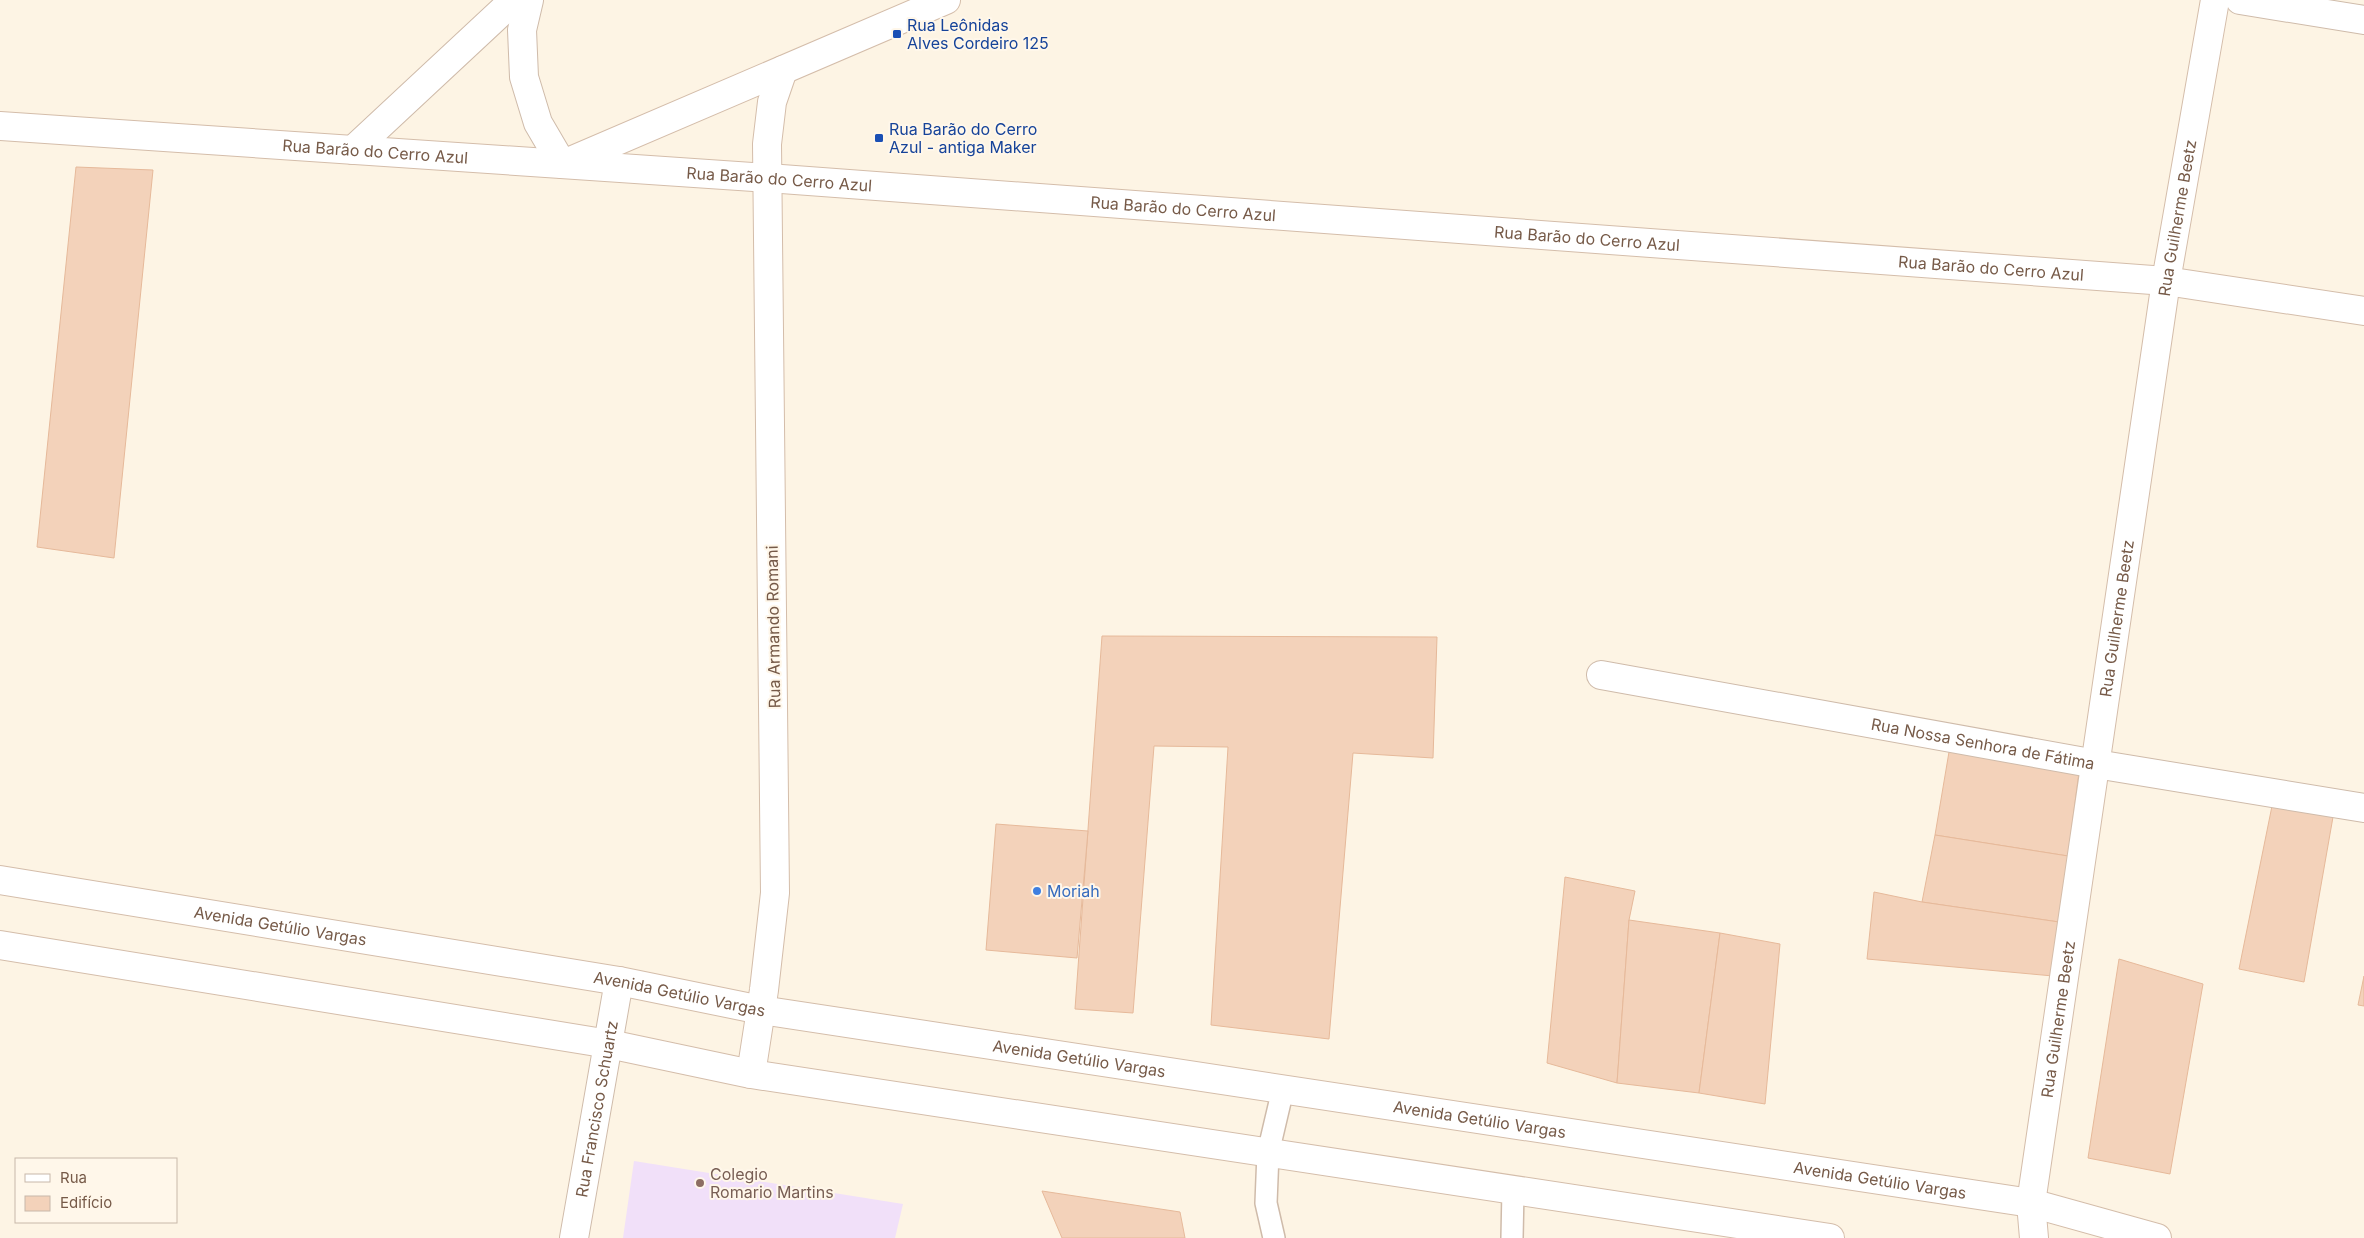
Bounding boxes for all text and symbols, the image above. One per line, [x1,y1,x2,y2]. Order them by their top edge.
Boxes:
place label: Rua Leônidas Alves Cordeiro 125 [907,15,1049,53]
marker: Rua Leônidas Alves Cordeiro 125 [891,28,903,40]
place label: Rua Barão do Cerro Azul - antiga Maker [889,119,1037,157]
marker: Rua Barão do Cerro Azul - antiga Maker [873,132,885,144]
street label: Rua Barão do Cerro Azul [282,135,469,168]
street label: Rua Guilherme Beetz [2154,138,2200,298]
street label: Rua Barão do Cerro Azul [686,162,873,196]
street label: Rua Barão do Cerro Azul [1090,192,1277,225]
street label: Rua Barão do Cerro Azul [1493,222,1681,255]
street label: Rua Barão do Cerro Azul [1897,251,2084,285]
street label: Rua Guilherme Beetz [2095,538,2138,698]
street label: Rua Armando Romani [762,545,784,709]
street label: Rua Nossa Senhora de Fátima [1870,714,2096,774]
place label: Moriah [1047,881,1100,901]
marker: Moriah [1031,885,1043,897]
street label: Avenida Getúlio Vargas [193,902,368,950]
street label: Rua Guilherme Beetz [2037,939,2079,1099]
street label: Avenida Getúlio Vargas [592,967,767,1021]
street label: Rua Francisco Schuartz [571,1019,622,1199]
street label: Avenida Getúlio Vargas [991,1035,1167,1081]
street label: Avenida Getúlio Vargas [1392,1096,1567,1142]
street label: Avenida Getúlio Vargas [1792,1157,1968,1203]
legend [15,1158,178,1223]
place label: Colegio Romario Martins [710,1164,834,1202]
text: Rua [60,1168,87,1187]
marker: Colegio Romario Martins [694,1177,706,1189]
text: Edifício [60,1193,112,1212]

